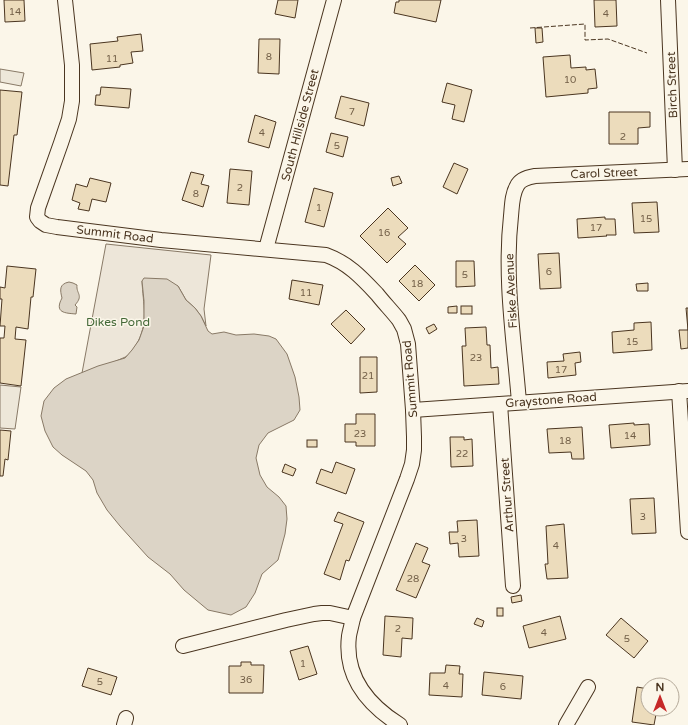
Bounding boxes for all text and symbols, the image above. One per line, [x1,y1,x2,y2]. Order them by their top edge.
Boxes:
house number: 14 [9,6,21,18]
house number: 4 [603,8,609,20]
house number: 8 [266,51,272,63]
street label: Birch Street [664,51,680,119]
house number: 11 [106,53,118,65]
street label: South Hillside Street [278,67,322,183]
house number: 10 [564,74,576,86]
house number: 7 [349,106,355,118]
house number: 4 [259,127,265,139]
house number: 2 [620,131,626,143]
house number: 5 [334,140,340,152]
street label: Carol Street [570,165,638,181]
house number: 2 [237,182,243,194]
house number: 8 [193,188,199,200]
house number: 1 [316,202,322,214]
house number: 15 [640,213,652,225]
street label: Summit Road [76,222,154,246]
house number: 17 [590,222,602,234]
house number: 16 [378,227,390,239]
street label: Fiske Avenue [502,253,520,329]
house number: 6 [546,266,552,278]
house number: 5 [462,269,468,281]
house number: 18 [411,278,423,290]
house number: 11 [300,287,312,299]
park label: Dikes Pond [86,315,150,329]
house number: 15 [626,336,638,348]
street label: Summit Road [400,340,420,418]
house number: 23 [470,352,482,364]
house number: 17 [555,364,567,376]
house number: 21 [362,370,374,382]
street label: Graystone Road [505,390,597,410]
house number: 23 [354,428,366,440]
house number: 14 [624,430,636,442]
house number: 18 [559,435,571,447]
house number: 22 [456,448,468,460]
street label: Arthur Street [497,457,517,533]
house number: 3 [640,511,646,523]
house number: 3 [461,533,467,545]
house number: 4 [553,540,559,552]
house number: 28 [407,573,419,585]
house number: 2 [395,623,401,635]
house number: 4 [541,627,547,639]
house number: 5 [624,633,630,645]
house number: 1 [300,658,306,670]
house number: 36 [240,674,252,686]
house number: 5 [97,676,103,688]
north arrow [640,677,680,717]
house number: 4 [443,680,449,692]
house number: 6 [500,681,506,693]
text: N [656,681,664,694]

